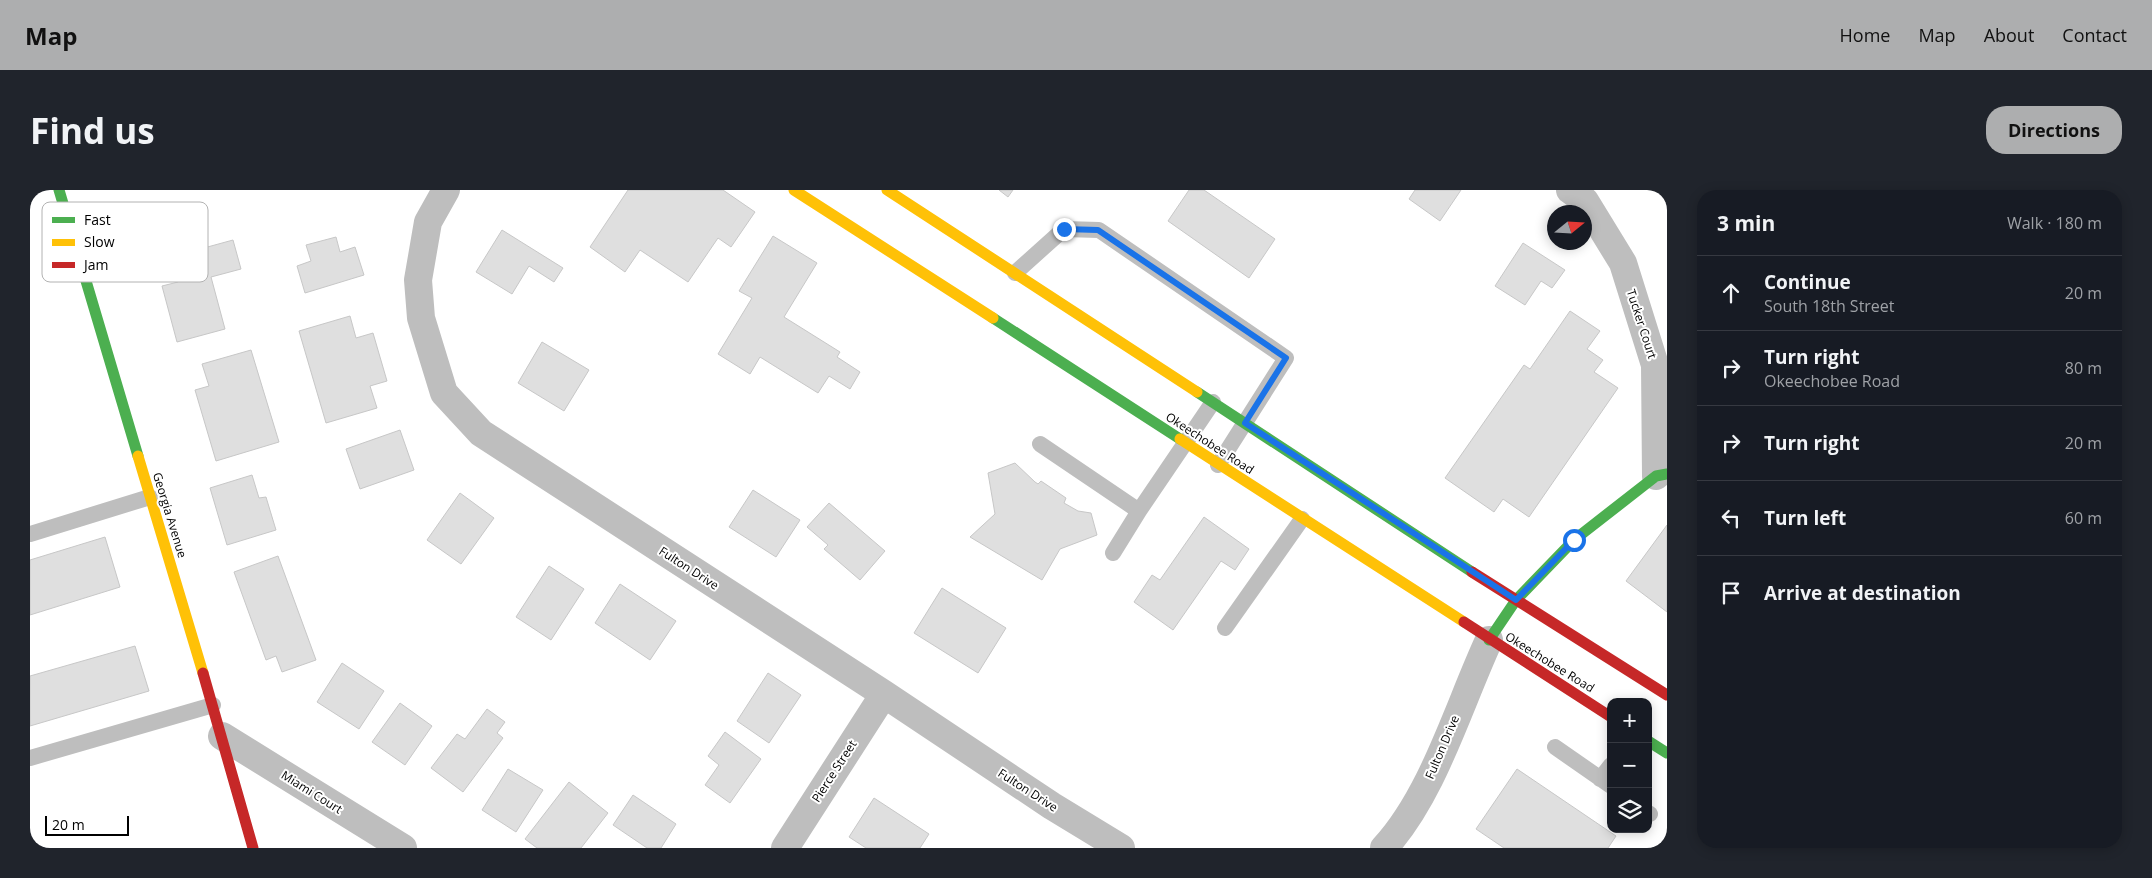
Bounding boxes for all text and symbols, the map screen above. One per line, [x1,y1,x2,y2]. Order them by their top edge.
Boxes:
text: Map [25,19,77,52]
text: Home [1840,23,1890,47]
text: Map [1918,23,1956,47]
text: About [1984,23,2034,47]
text: Contact [2062,23,2127,47]
button: Directions [1986,106,2122,154]
text: Find us [30,107,155,154]
legend [42,202,208,282]
north arrow [1547,205,1592,250]
text: 3 min [1717,209,1775,237]
text: Fast [84,210,111,229]
text: Walk · 180 m [2007,212,2102,234]
route end [1053,218,1076,241]
text: Slow [84,232,115,251]
text: Jam [82,255,109,274]
text: Continue [1764,269,1851,295]
icon: ahead [1717,279,1745,307]
text: 20 m [2065,282,2102,304]
street label: Tucker Court [1623,287,1661,361]
text: South 18th Street [1764,295,1895,317]
text: Turn right [1764,344,1859,370]
icon: right [1717,354,1745,382]
text: 80 m [2065,357,2102,379]
text: Okeechobee Road [1764,370,1900,392]
street label: Okeechobee Road [1163,408,1257,478]
icon: right [1717,429,1745,457]
text: Turn right [1764,430,1859,456]
text: 20 m [2065,432,2102,454]
street label: Georgia Avenue [149,470,191,560]
icon: left [1717,504,1745,532]
text: Turn left [1764,505,1846,531]
text: 60 m [2065,507,2102,529]
route start [1563,529,1586,552]
street label: Fulton Drive [656,542,722,594]
icon: arrive [1717,579,1745,607]
text: Arrive at destination [1764,580,1961,606]
street label: Okeechobee Road [1502,628,1598,696]
map controls [1607,698,1652,833]
button: + [1607,698,1652,743]
street label: Fulton Drive [1421,712,1463,782]
street label: Pierce Street [808,737,860,805]
button: − [1607,743,1652,788]
street label: Fulton Drive [995,764,1061,816]
street label: Miami Court [278,766,346,818]
button: layers [1607,788,1652,833]
scale bar [45,813,129,836]
text: 20 m [52,815,85,834]

